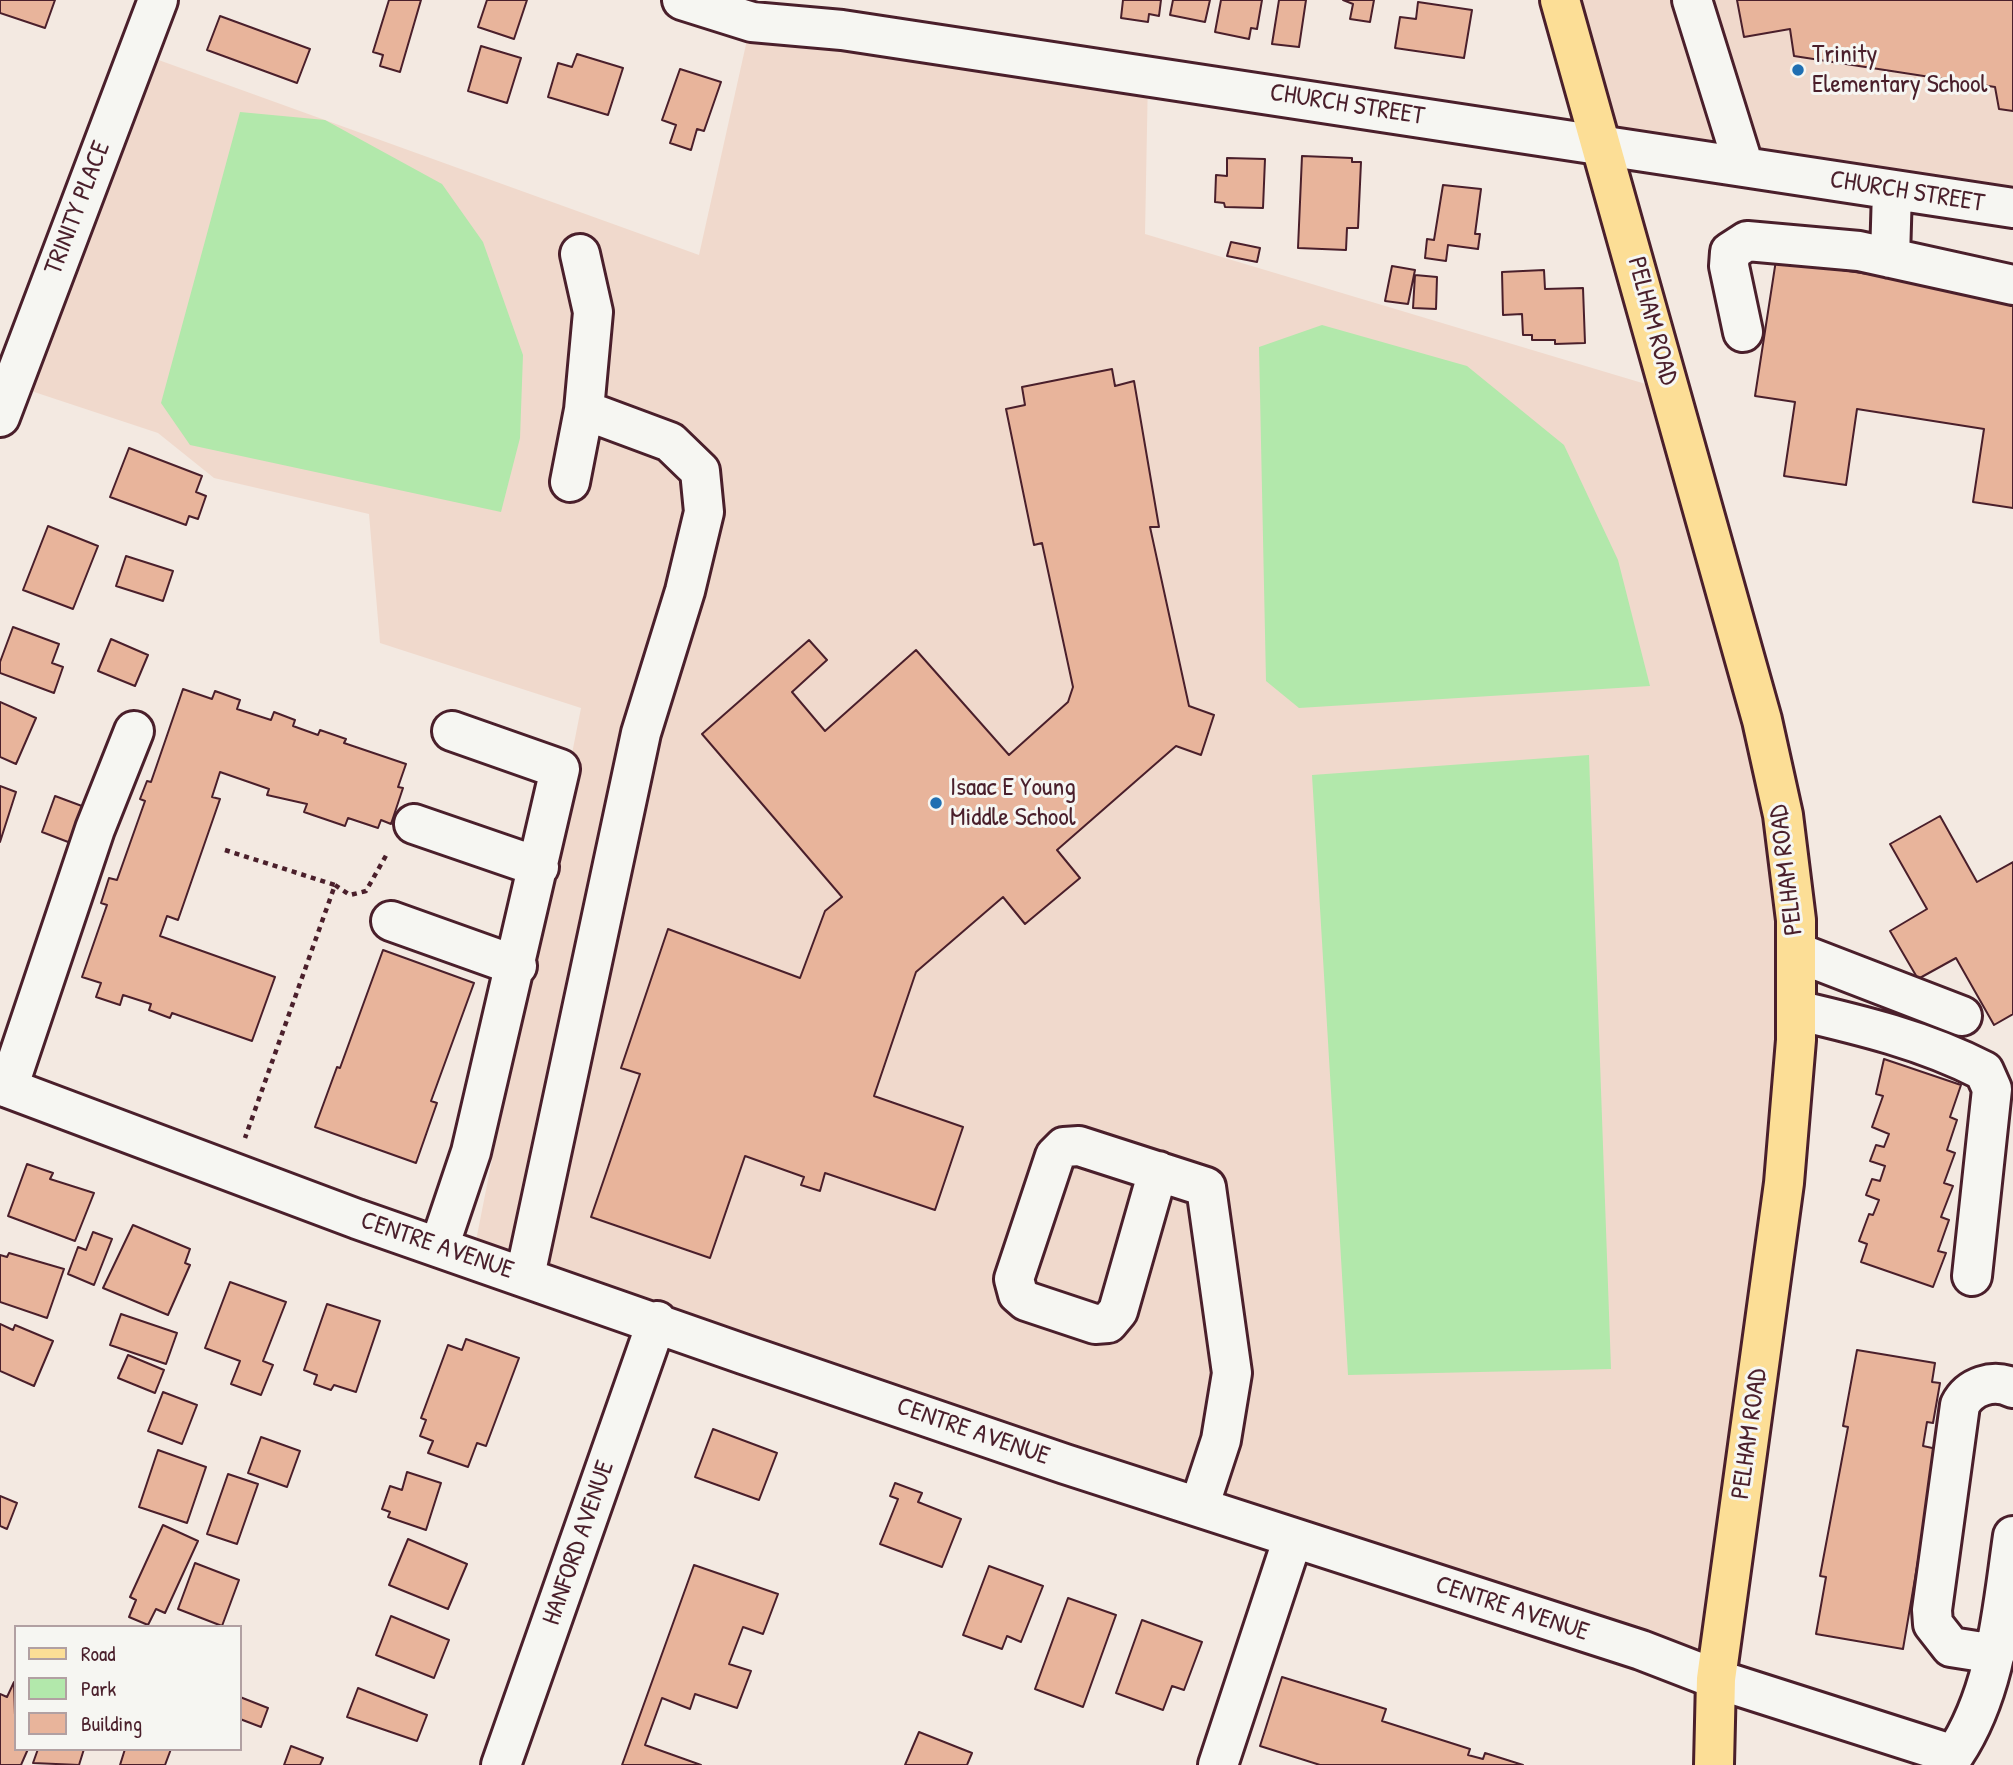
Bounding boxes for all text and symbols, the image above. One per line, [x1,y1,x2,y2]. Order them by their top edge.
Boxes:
place label: Trinity Elementary School [1812,39,1987,100]
marker: Trinity Elementary School [1790,62,1806,78]
street label: CHURCH STREET [1268,77,1426,133]
street label: TRINITY PLACE [38,137,118,279]
street label: CHURCH STREET [1828,164,1986,220]
street label: PELHAM ROAD [1620,254,1684,388]
place label: Isaac E Young Middle School [950,772,1076,834]
marker: Isaac E Young Middle School [928,795,944,811]
street label: PELHAM ROAD [1764,803,1810,937]
street label: CENTRE AVENUE [357,1205,517,1287]
street label: PELHAM ROAD [1725,1367,1775,1501]
street label: CENTRE AVENUE [893,1391,1053,1473]
street label: HANFORD AVENUE [536,1457,622,1629]
street label: CENTRE AVENUE [1431,1570,1593,1648]
legend [14,1625,242,1751]
text: Road [81,1639,115,1668]
text: Park [81,1674,116,1703]
text: Building [81,1709,142,1738]

